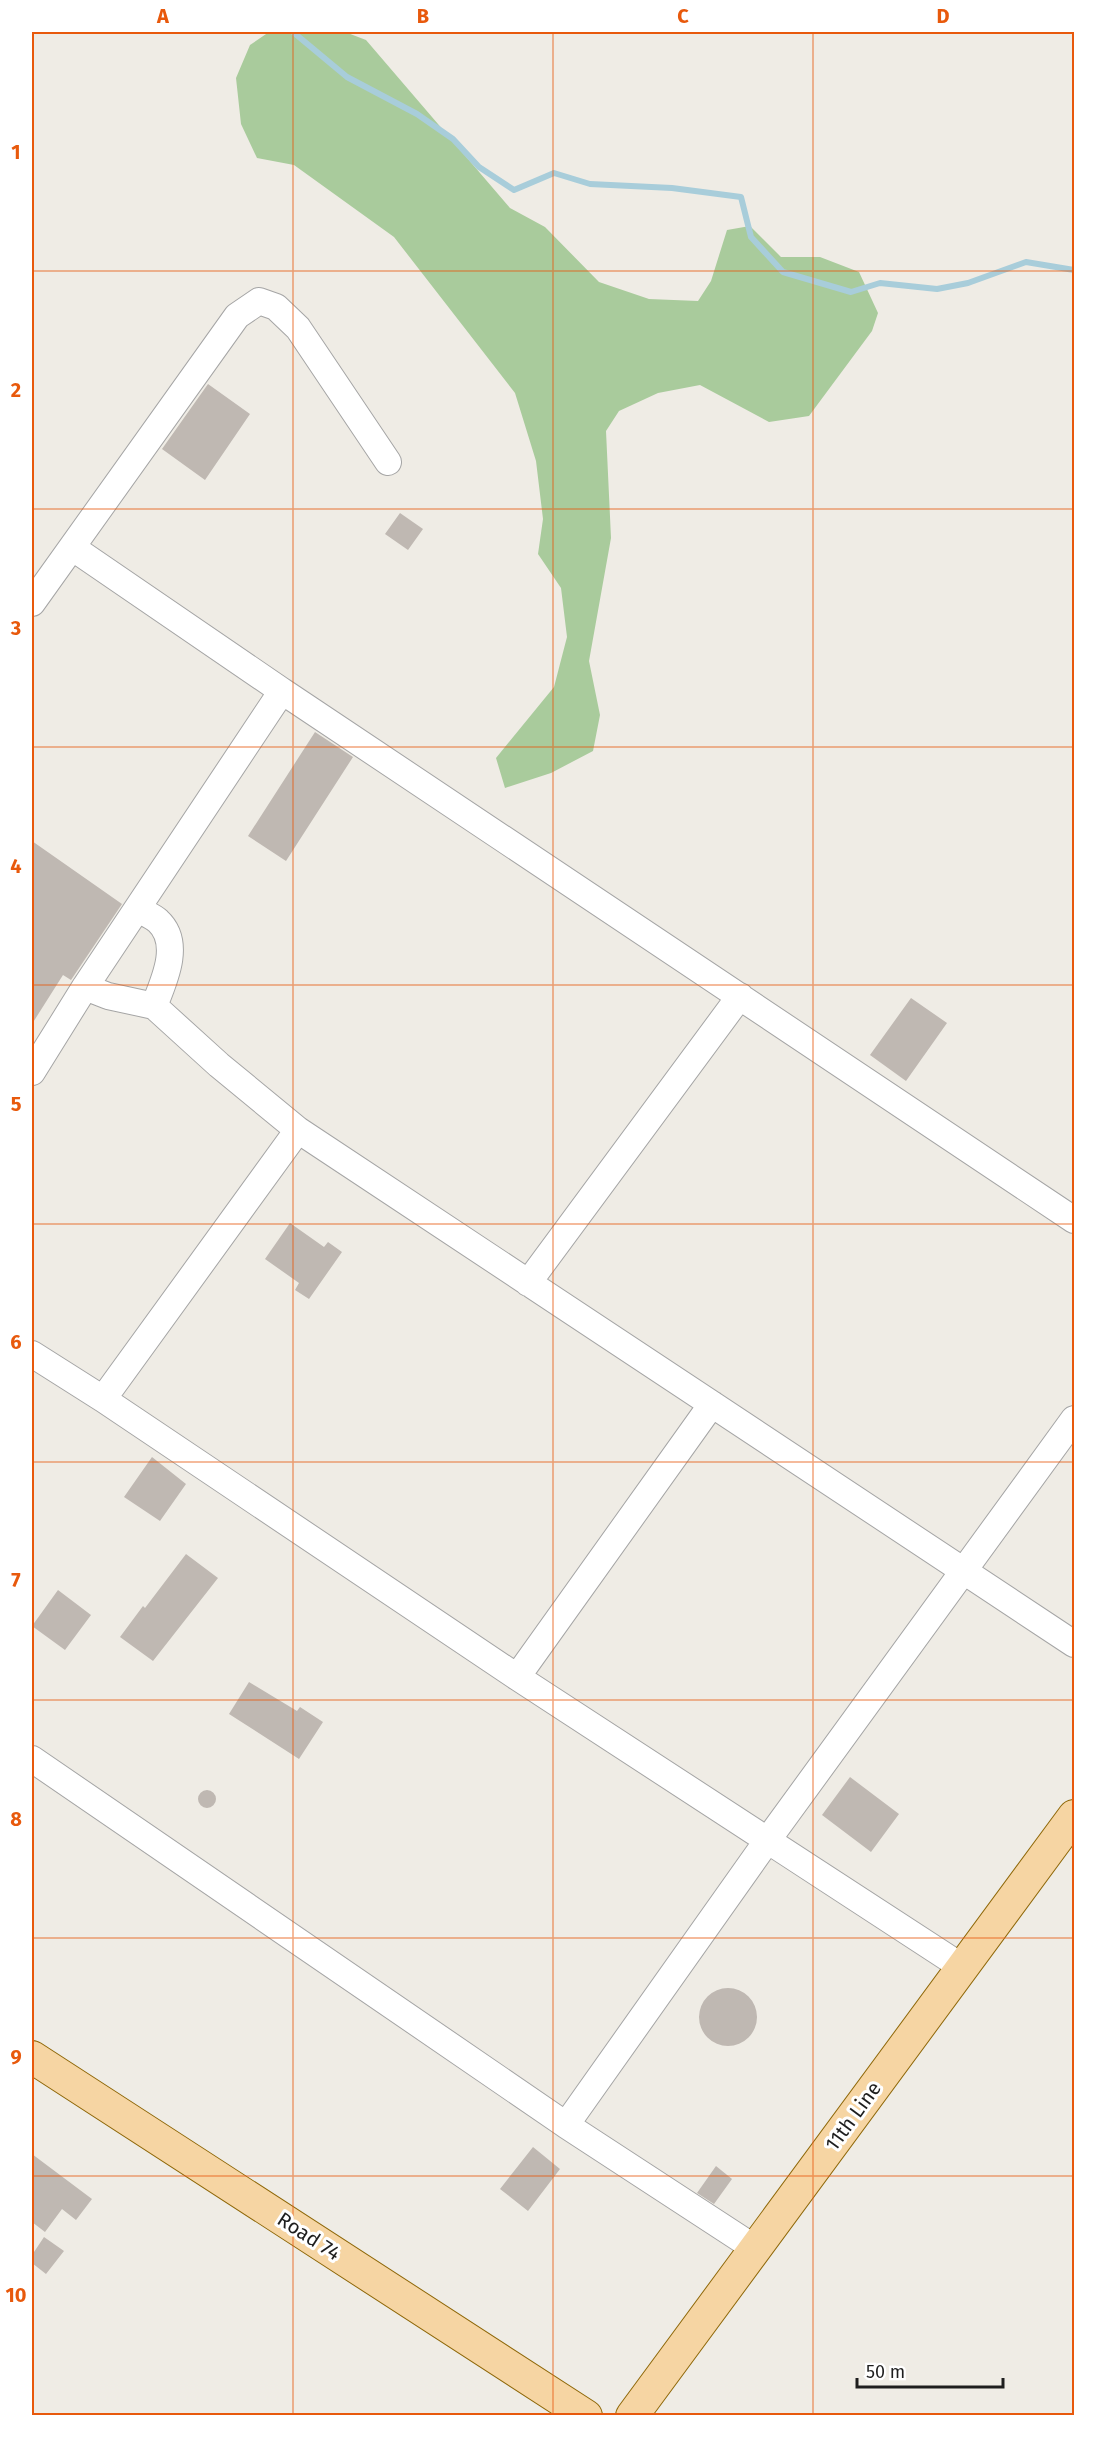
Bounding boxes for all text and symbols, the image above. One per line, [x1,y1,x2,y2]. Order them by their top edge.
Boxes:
text: A [156,4,170,28]
text: B [417,4,429,28]
text: C [677,4,689,28]
text: D [936,4,950,28]
text: 1 [11,140,21,164]
text: 2 [11,378,21,402]
text: 3 [10,616,21,640]
text: 4 [10,854,22,878]
text: 5 [11,1092,22,1116]
text: 6 [10,1330,22,1354]
text: 7 [11,1568,21,1592]
text: 8 [10,1807,22,1831]
text: 9 [10,2045,22,2069]
street label: 11th Line [820,2077,886,2155]
street label: Road 74 [273,2207,345,2265]
text: 10 [6,2283,26,2307]
scale bar [857,2351,1002,2389]
text: 50 m [866,2361,905,2383]

